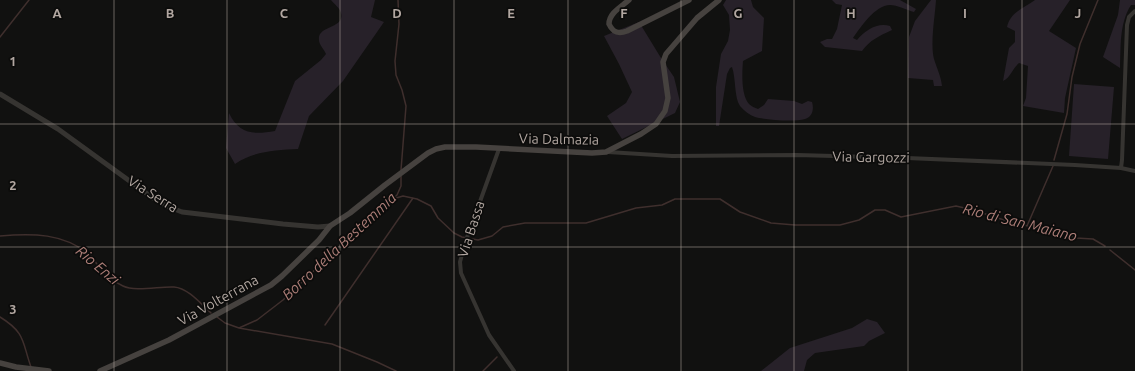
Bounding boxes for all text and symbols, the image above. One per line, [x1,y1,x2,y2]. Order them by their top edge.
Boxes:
text: A [52,6,62,20]
text: B [166,6,175,20]
text: C [280,6,289,20]
text: D [392,6,402,20]
text: E [507,6,515,20]
text: F [620,6,628,20]
text: G [734,6,743,20]
text: H [846,6,856,20]
text: I [963,6,967,20]
text: J [1075,6,1081,20]
text: 1 [9,54,17,68]
street label: Via Dalmazia [519,130,599,148]
street label: Via Gargozzi [832,148,910,166]
street label: Via Serra [125,172,181,216]
text: 2 [9,178,17,192]
water label: Borro della Bestemmia [279,189,399,303]
street label: Via Bassa [454,199,488,259]
water label: Rio di San Maiano [961,200,1079,244]
water label: Rio Enzi [73,242,124,289]
street label: Via Volterrana [175,271,261,329]
text: 3 [9,302,17,316]

